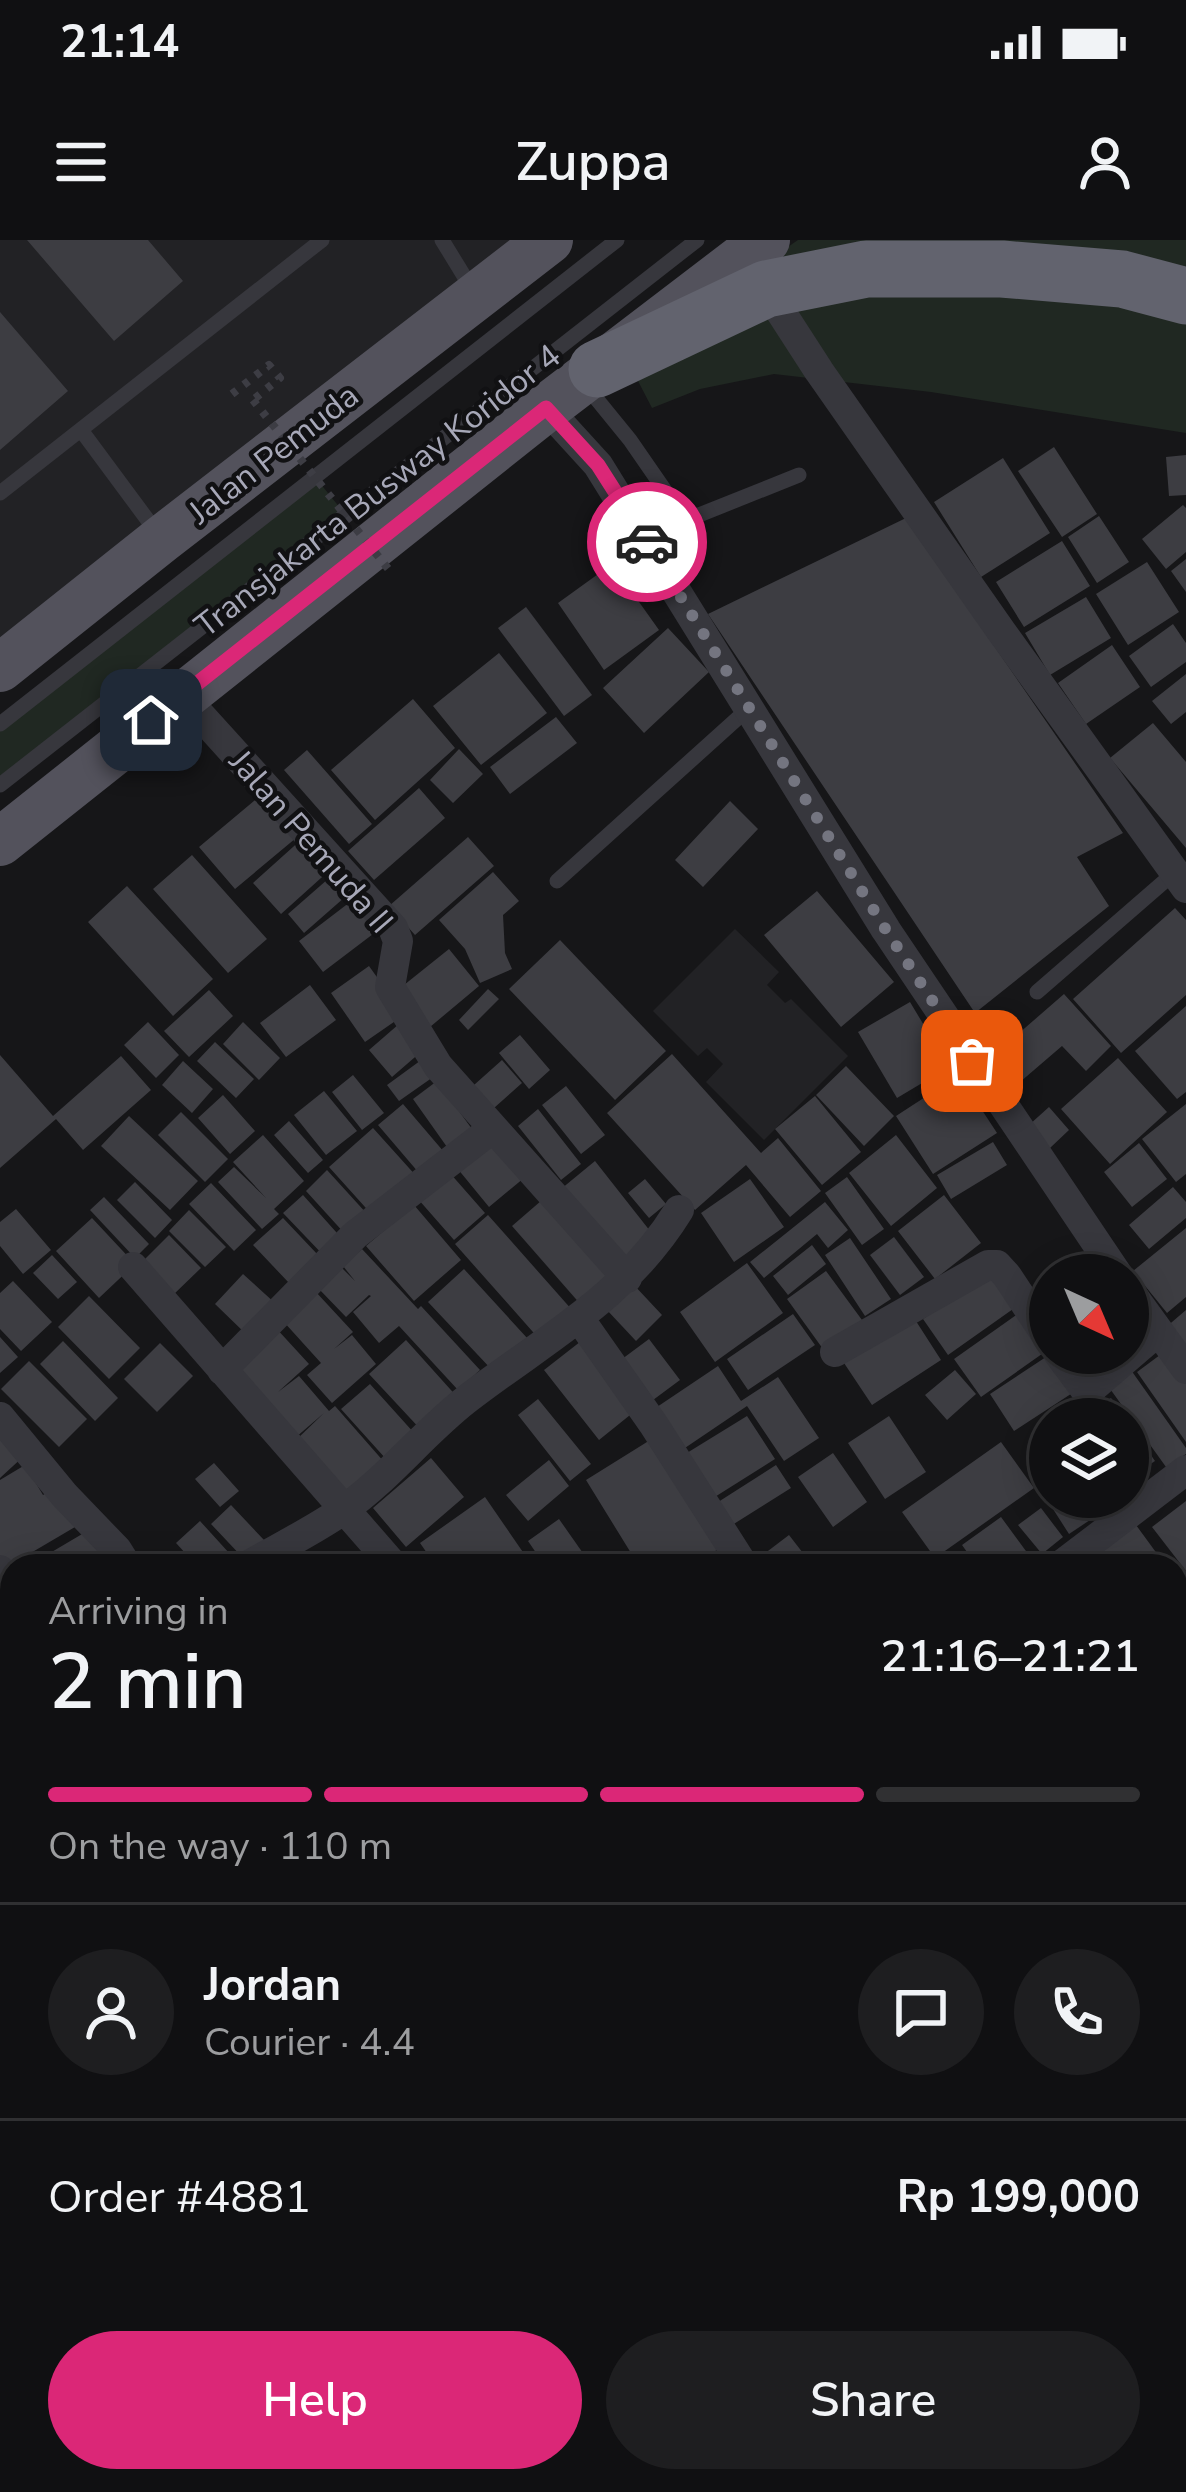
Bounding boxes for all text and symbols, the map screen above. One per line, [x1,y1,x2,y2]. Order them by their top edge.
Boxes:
text: 21:14 [60,12,179,73]
text: Zuppa [515,125,671,199]
icon: menu [48,129,114,195]
icon: person [1072,129,1138,195]
street label: Transjakarta Busway Koridor 4 [186,334,570,648]
street label: Jalan Pemuda [179,374,368,535]
courier [587,482,707,602]
icon: car [614,509,680,575]
pin [100,669,202,771]
icon: home [118,687,184,753]
street label: Jalan Pemuda II [218,740,403,943]
pin [921,1010,1023,1112]
icon: bag [939,1028,1005,1094]
north arrow [1029,1254,1149,1374]
map controls [1029,1254,1149,1518]
button: layers [1029,1398,1149,1518]
text: Arriving in [48,1585,229,1638]
text: 21:16–21:21 [880,1626,1140,1687]
text: 2 min [48,1629,247,1736]
text: On the way · 110 m [48,1820,392,1873]
button: person [48,1949,174,2075]
button: chat [858,1949,984,2075]
button: phone [1014,1949,1140,2075]
text: Jordan [204,1955,341,2016]
text: Courier · 4.4 [204,2016,415,2069]
text: Order #4881 [48,2167,311,2228]
text: Rp 199,000 [897,2167,1140,2228]
button: Help [48,2331,582,2469]
button: Share [606,2331,1140,2469]

